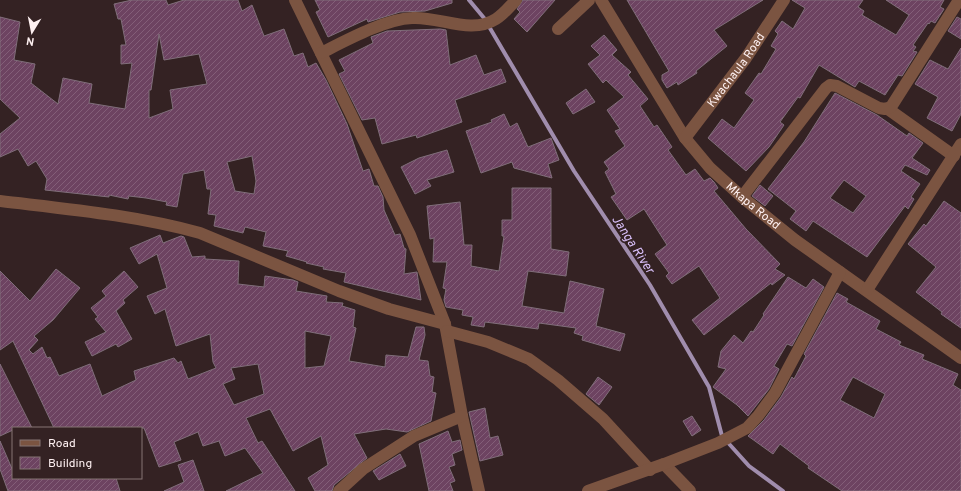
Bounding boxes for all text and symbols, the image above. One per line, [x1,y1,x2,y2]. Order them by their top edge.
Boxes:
north arrow [12,12,52,52]
street label: Kwachaula Road [704,30,769,111]
text: N [25,33,36,48]
street label: Mkapa Road [722,179,783,234]
water label: Janga River [607,213,658,278]
legend [12,427,142,479]
text: Road [48,436,76,452]
text: Building [48,456,92,472]

